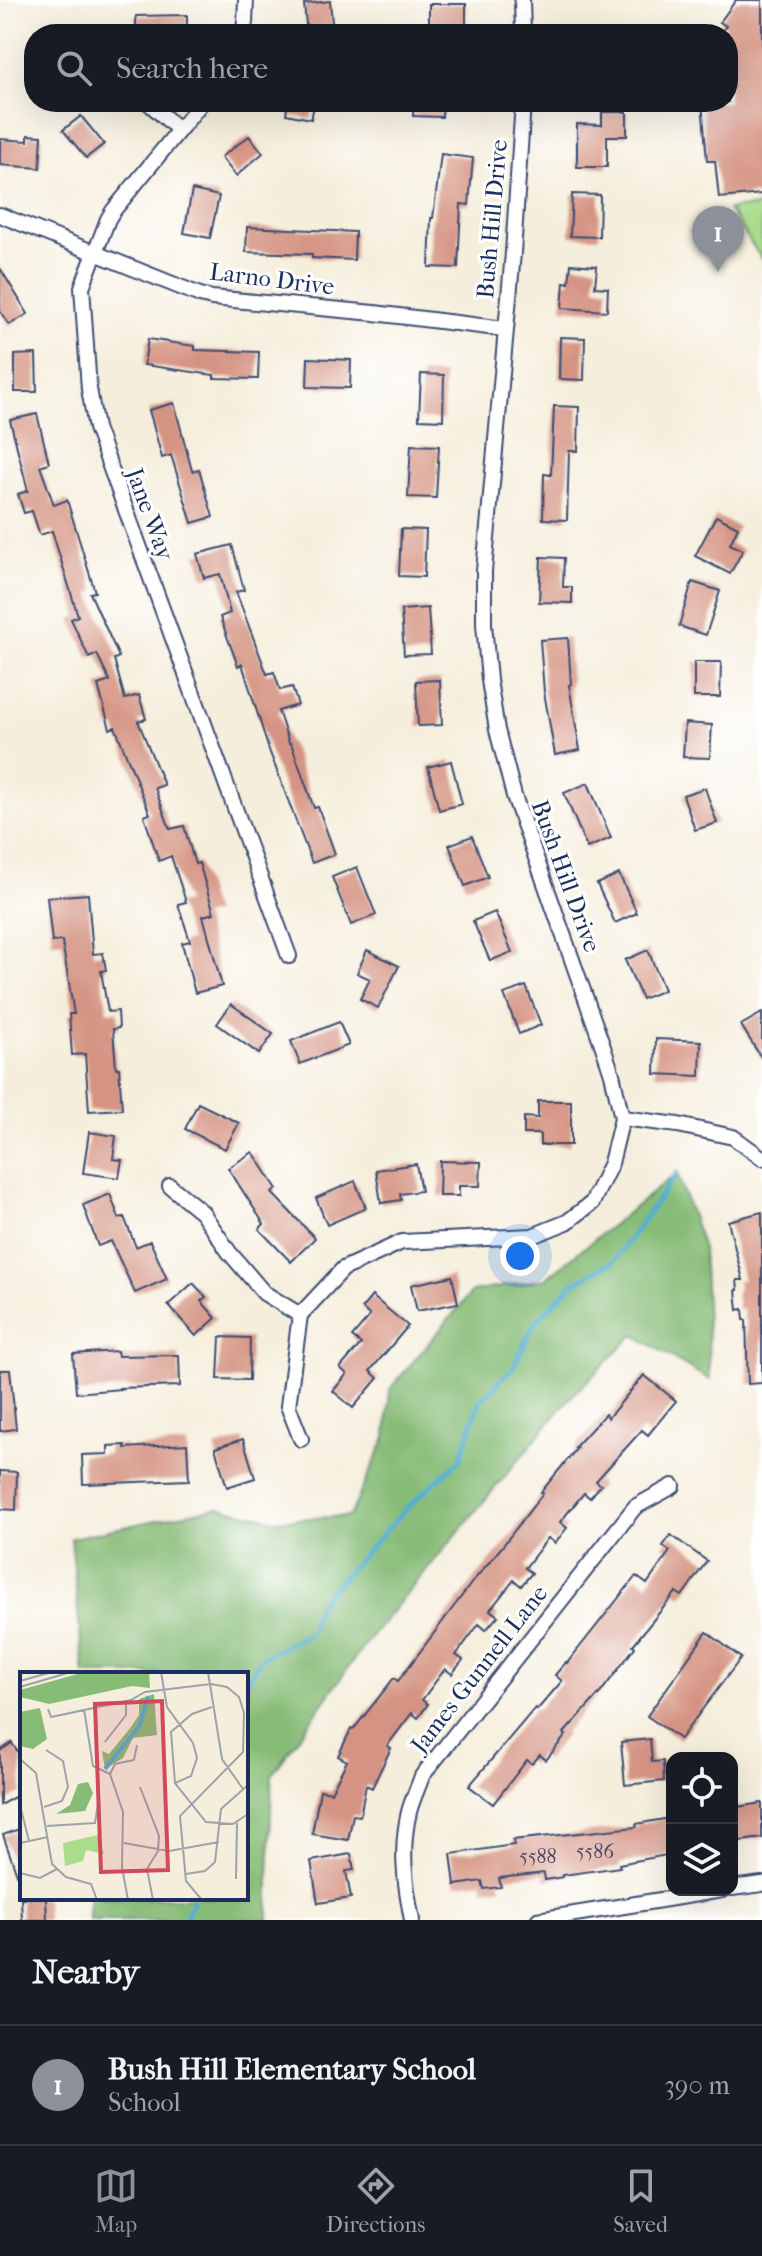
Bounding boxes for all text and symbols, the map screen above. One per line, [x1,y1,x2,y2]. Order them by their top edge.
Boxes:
search box [24,24,738,112]
icon: search [52,46,96,90]
text: Search here [116,51,268,86]
street label: Bush Hill Drive [471,138,513,300]
pin: 1 [692,206,744,272]
street label: Larno Drive [208,257,336,301]
street label: Jane Way [120,462,180,565]
street label: Bush Hill Drive [526,796,607,956]
your location [500,1236,540,1276]
street label: James Gunnell Lane [404,1579,553,1760]
inset map [20,1672,248,1900]
map controls [666,1752,738,1896]
button: locate [666,1752,738,1824]
button: layers [666,1824,738,1896]
house number: 5586 [576,1840,614,1863]
house number: 5588 [519,1845,557,1868]
text: Nearby [32,1952,139,1992]
text: Bush Hill Elementary School [108,2052,476,2087]
text: 1 [53,2070,63,2101]
text: 390 m [664,2070,730,2101]
text: School [108,2087,181,2118]
tab: Map [94,2164,138,2238]
tab: Directions [326,2164,425,2238]
tab: Saved [613,2164,668,2238]

